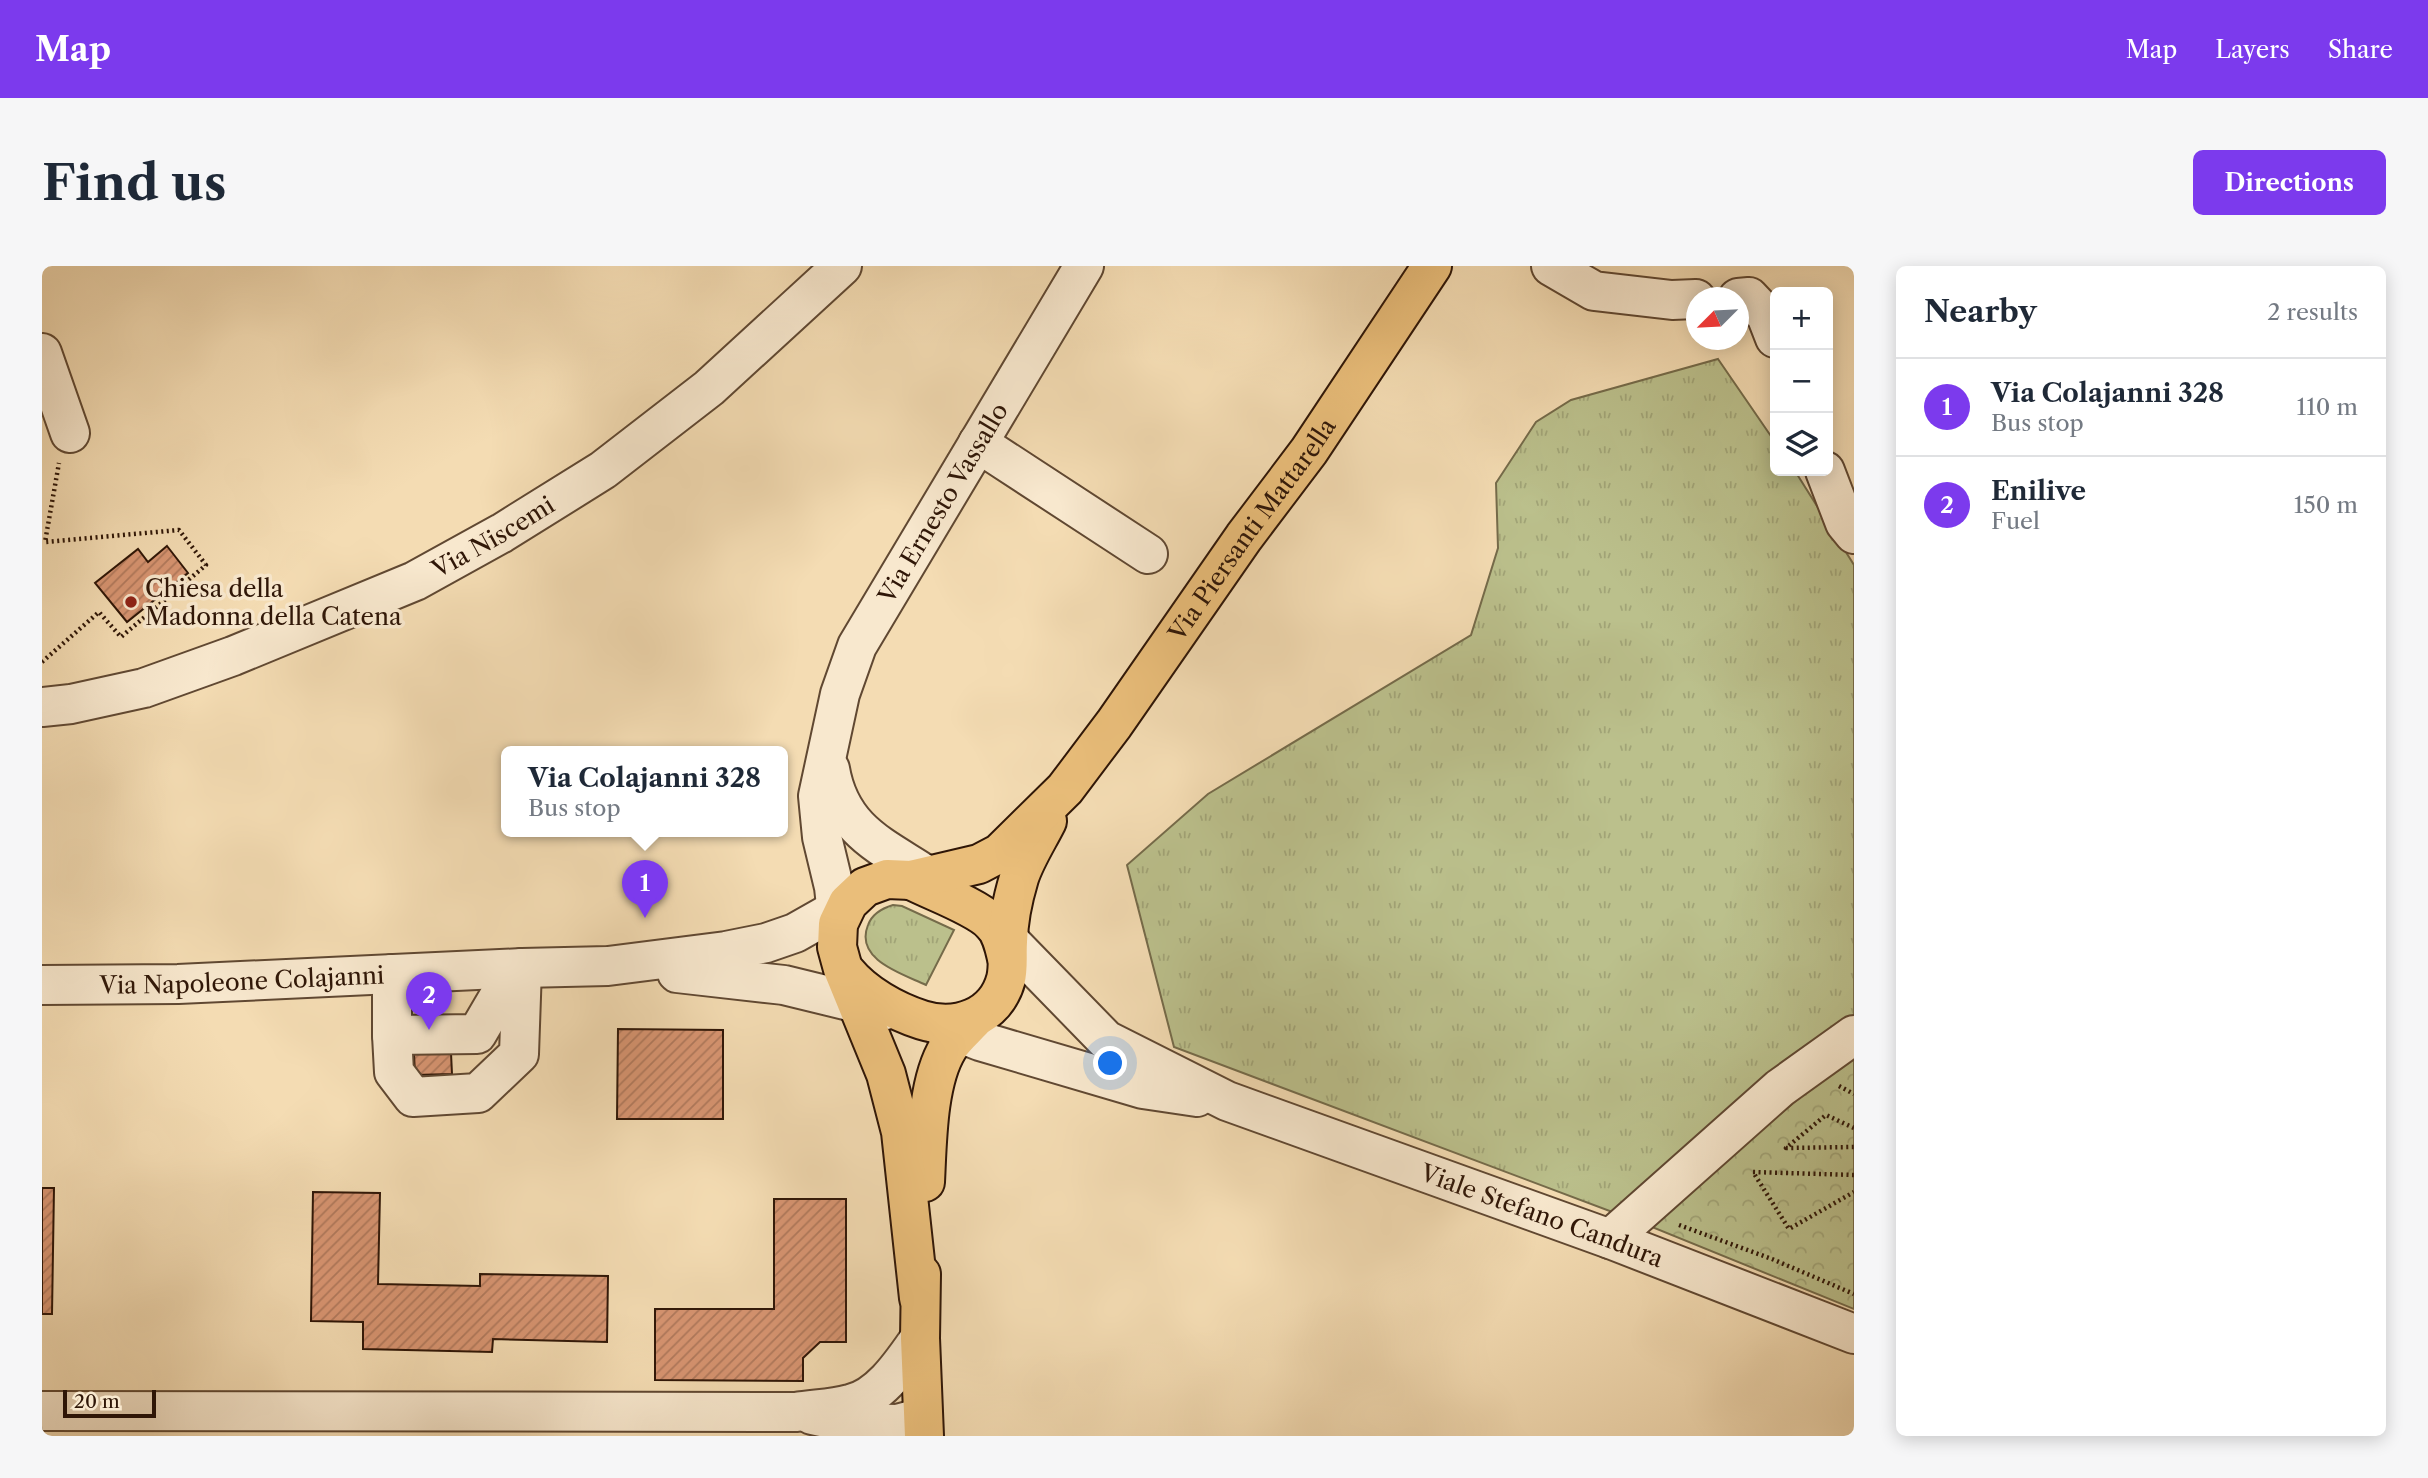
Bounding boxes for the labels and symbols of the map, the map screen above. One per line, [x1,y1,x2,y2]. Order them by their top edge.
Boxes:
north arrow [1686,287,1749,350]
street label: Via Ernesto Vassallo [871,397,1013,609]
street label: Via Piersanti Mattarella [1161,412,1342,647]
street label: Via Niscemi [426,490,559,584]
place label: Chiesa della Madonna della Catena [145,574,402,631]
marker: Chiesa della Madonna della Catena [123,594,139,610]
pin: 1 [622,860,668,918]
street label: Via Napoleone Colajanni [98,960,385,999]
pin: 2 [406,972,452,1030]
your location [1093,1046,1127,1080]
street label: Viale Stefano Candura [1416,1157,1668,1273]
scale bar [63,1387,156,1419]

